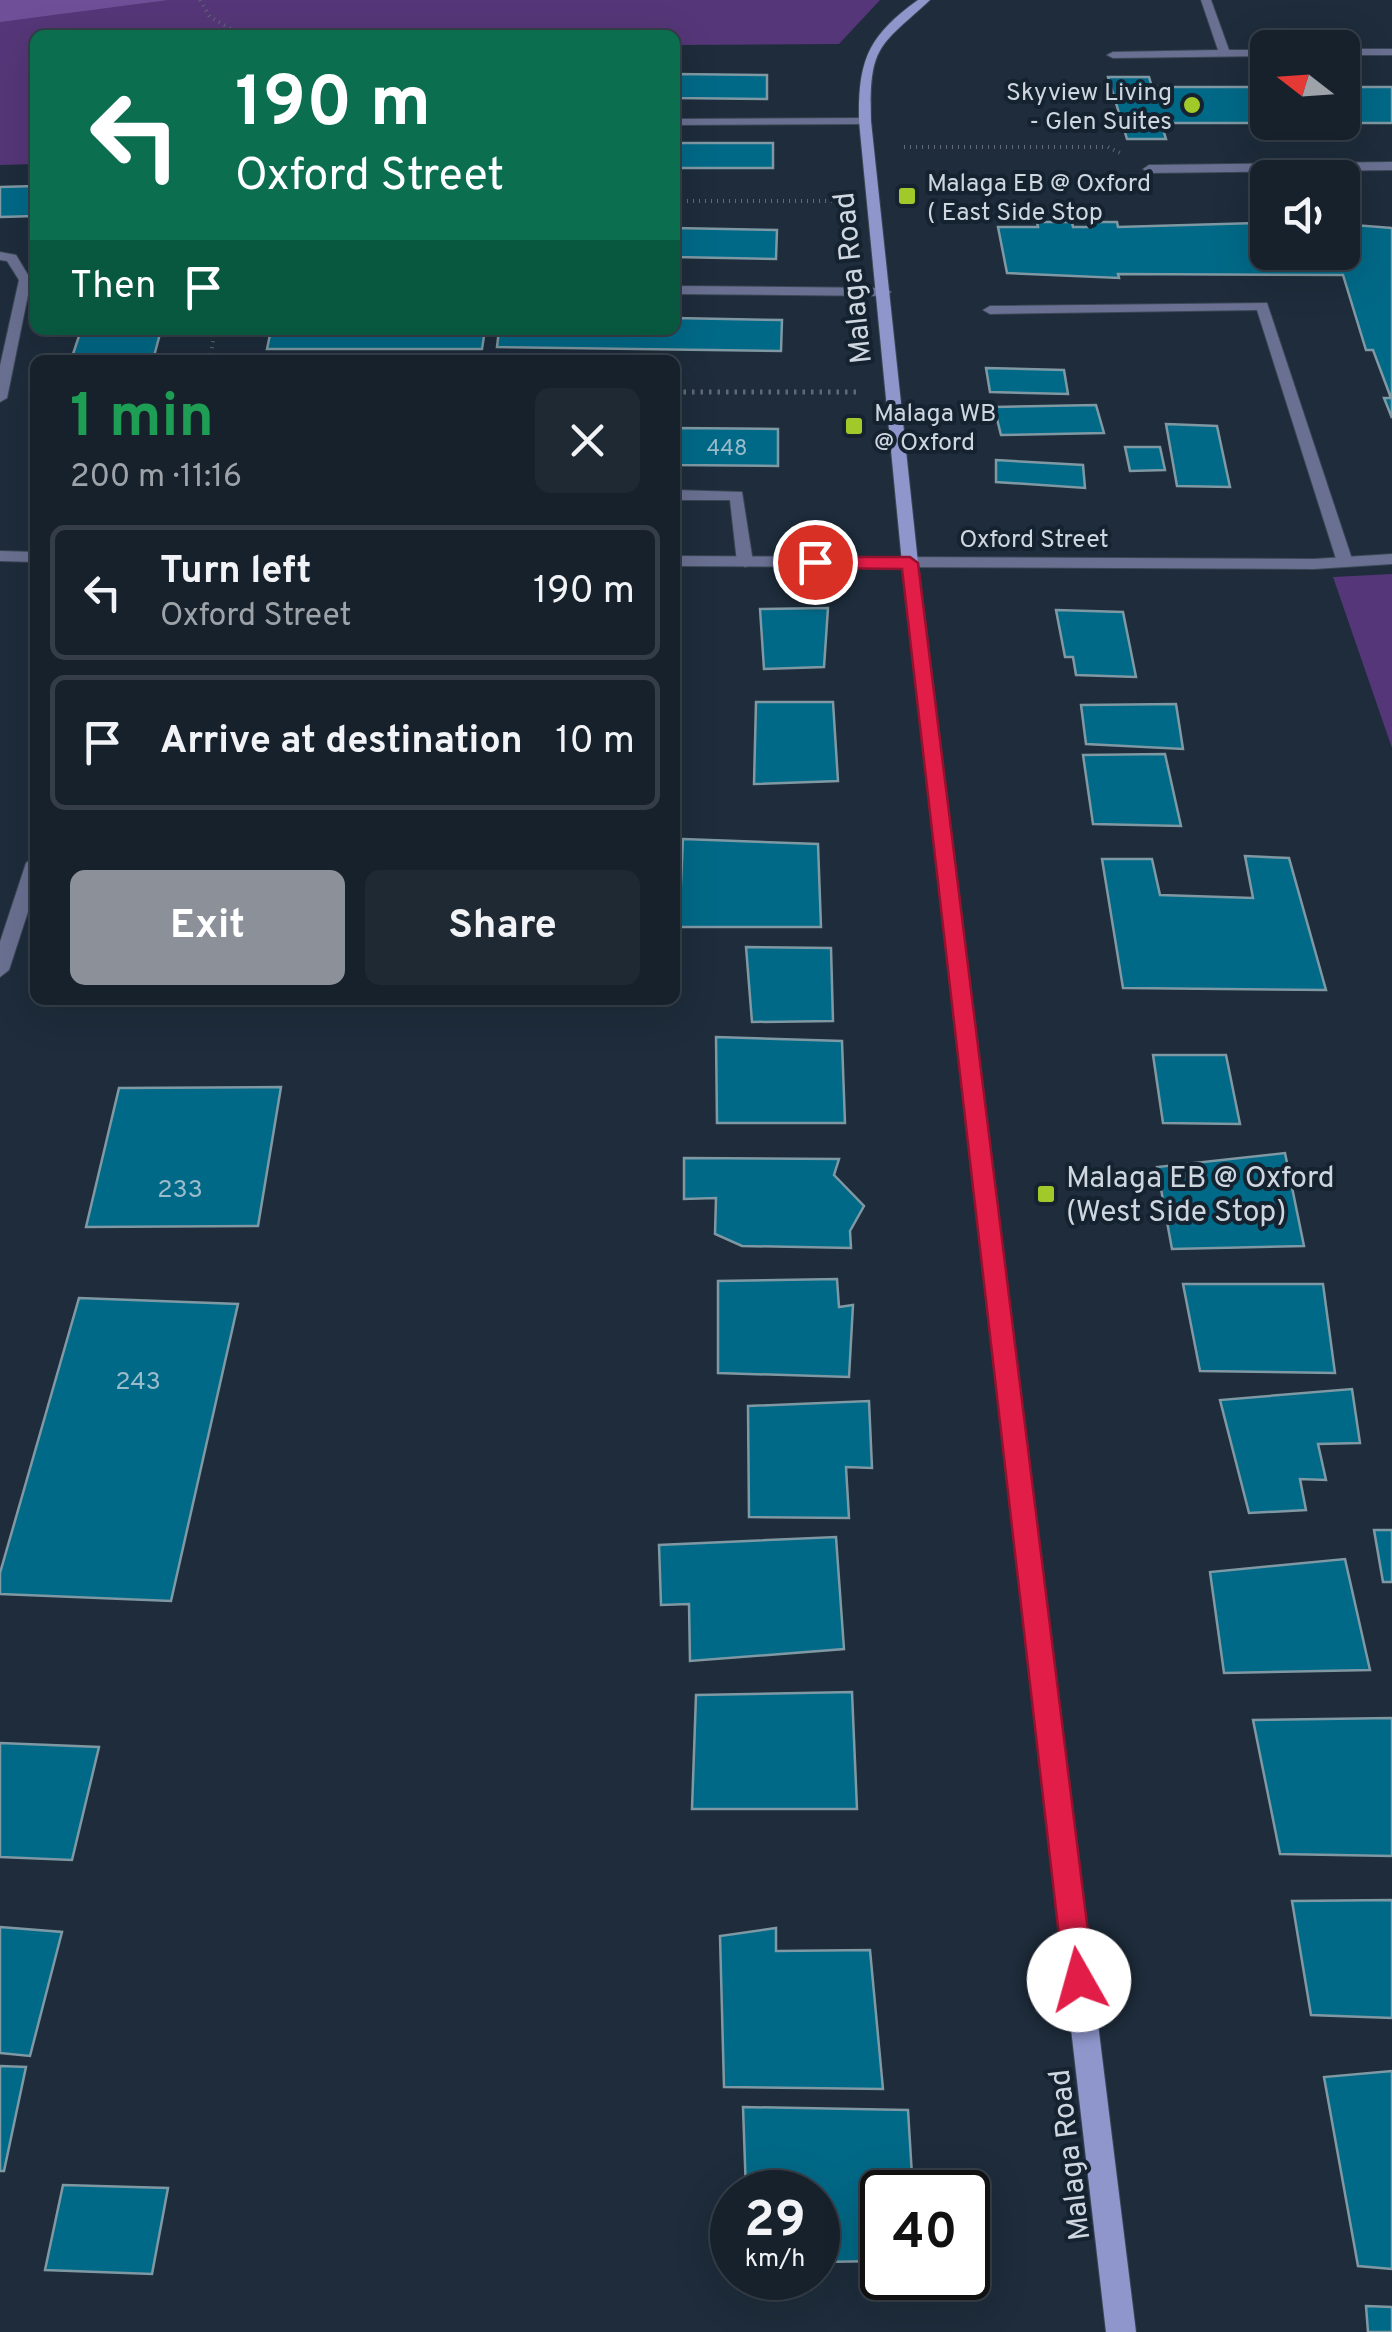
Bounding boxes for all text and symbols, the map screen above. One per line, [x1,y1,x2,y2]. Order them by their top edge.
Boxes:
north arrow [1250,30,1360,140]
map controls [1250,30,1360,270]
text: 190 m [235,62,431,151]
icon: left [70,70,200,200]
place label: Skyview Living - Glen Suites [1006,78,1172,139]
marker: Skyview Living - Glen Suites [1181,94,1203,116]
text: Oxford Street [235,149,504,206]
button: sound [1250,160,1360,270]
place label: Malaga EB @ Oxford ( East Side Stop [927,169,1151,230]
marker: Malaga EB @ Oxford ( East Side Stop [896,185,918,207]
street label: Malaga Road [827,190,882,365]
icon: arrive [176,260,231,315]
text: Then [70,263,156,312]
text: 1 min [70,382,214,458]
button: close [535,388,640,493]
place label: Malaga WB @ Oxford [874,399,997,460]
marker: Malaga WB @ Oxford [843,415,865,437]
house number: 448 [707,436,747,463]
text: 200 m · 11:16 [70,458,242,498]
pin [773,520,858,605]
street label: Oxford Street [959,525,1109,557]
icon: arrive [788,535,843,590]
text: Turn left [160,548,312,597]
icon: left [75,565,130,620]
text: 190 m [533,568,635,617]
text: Oxford Street [160,597,352,637]
icon: arrive [75,715,130,770]
text: Arrive at destination [160,718,523,767]
text: 10 m [555,718,635,767]
button: Exit [70,870,345,985]
button: Share [365,870,640,985]
place label: Malaga EB @ Oxford (West Side Stop) [1066,1161,1335,1232]
house number: 233 [157,1175,203,1207]
marker: Malaga EB @ Oxford (West Side Stop) [1035,1183,1057,1205]
house number: 243 [115,1367,161,1399]
position arrow [1027,1928,1131,2032]
street label: Malaga Road [1043,2067,1100,2243]
speed limit sign: 40 [860,2170,990,2300]
text: 29 [744,2191,806,2254]
text: km/h [745,2244,805,2276]

